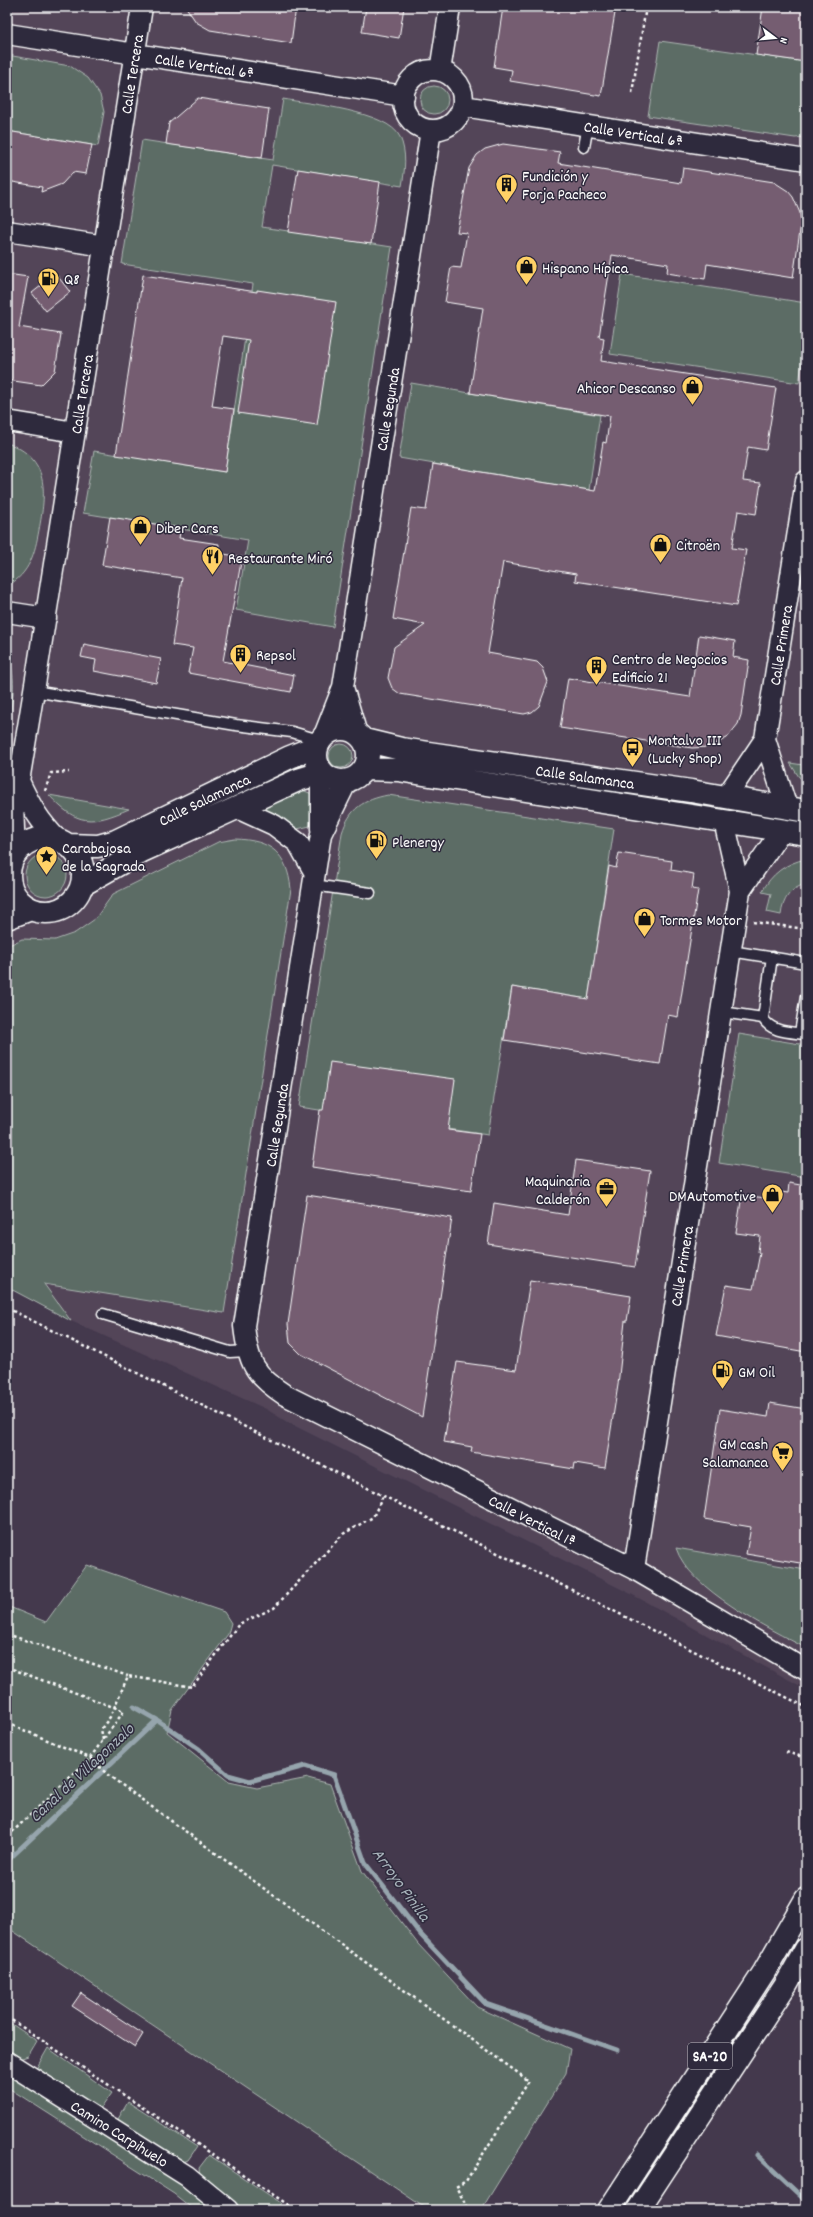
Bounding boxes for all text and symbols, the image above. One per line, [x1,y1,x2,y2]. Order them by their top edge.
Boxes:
north arrow [755,18,795,58]
street label: Calle Tercera [116,33,151,116]
text: N [774,35,791,46]
street label: Calle Vertical 6ª [153,48,256,87]
street label: Calle Vertical 6ª [582,116,685,155]
place label: Fundición y Forja Pacheco [522,166,607,207]
building icon: Fundición y Forja Pacheco [493,171,519,204]
shop icon: Hispano Hípica [514,254,540,287]
place label: Hispano Hípica [542,258,629,281]
fuel station icon: Q8 [35,265,61,298]
place label: Q8 [64,269,80,292]
street label: Calle Tercera [66,353,101,436]
street label: Calle Segunda [372,366,407,453]
shop icon: Ahicor Descanso [679,374,705,407]
place label: Ahicor Descanso [577,378,676,401]
shop icon: Diber Cars [128,514,154,547]
place label: Diber Cars [156,518,219,541]
shop icon: Citroën [648,531,674,564]
place label: Citroën [676,535,720,558]
restaurant icon: Restaurante Miró [200,544,226,577]
place label: Restaurante Miró [228,548,333,571]
street label: Calle Primera [765,603,800,687]
building icon: Repsol [228,641,254,674]
place label: Repsol [256,645,296,668]
place label: Centro de Negocios Edificio 21 [612,649,728,690]
building icon: Centro de Negocios Edificio 21 [584,654,610,687]
place label: Montalvo III (Lucky Shop) [648,730,721,771]
bus stop icon: Montalvo III (Lucky Shop) [620,735,646,768]
street label: Calle Salamanca [534,760,636,797]
street label: Calle Salamanca [155,769,255,833]
fuel station icon: Plenergy [364,828,390,861]
place label: Plenergy [392,832,444,855]
place label: Carabajosa de la Sagrada [62,838,146,879]
place icon: Carabajosa de la Sagrada [34,843,60,876]
shop icon: Tormes Motor [631,906,657,939]
place label: Tormes Motor [660,910,742,933]
street label: Calle Segunda [261,1082,296,1169]
place label: Maquinaria Calderón [525,1171,590,1212]
office icon: Maquinaria Calderón [593,1176,619,1209]
shop icon: DMAutomotive [759,1182,785,1215]
place label: DMAutomotive [669,1186,756,1209]
street label: Calle Primera [666,1224,701,1308]
fuel station icon: GM Oil [709,1358,735,1391]
place label: GM Oil [738,1362,775,1385]
place label: GM cash Salamanca [702,1434,768,1475]
supermarket icon: GM cash Salamanca [770,1439,796,1472]
street label: Calle Vertical 1ª [484,1490,580,1554]
water label: Canal de Villagonzalo [25,1718,142,1829]
water label: Arroyo Pinilla [365,1844,435,1928]
road number: SA-20 [688,2043,732,2069]
street label: Camino Carpihuelo [65,2096,172,2174]

